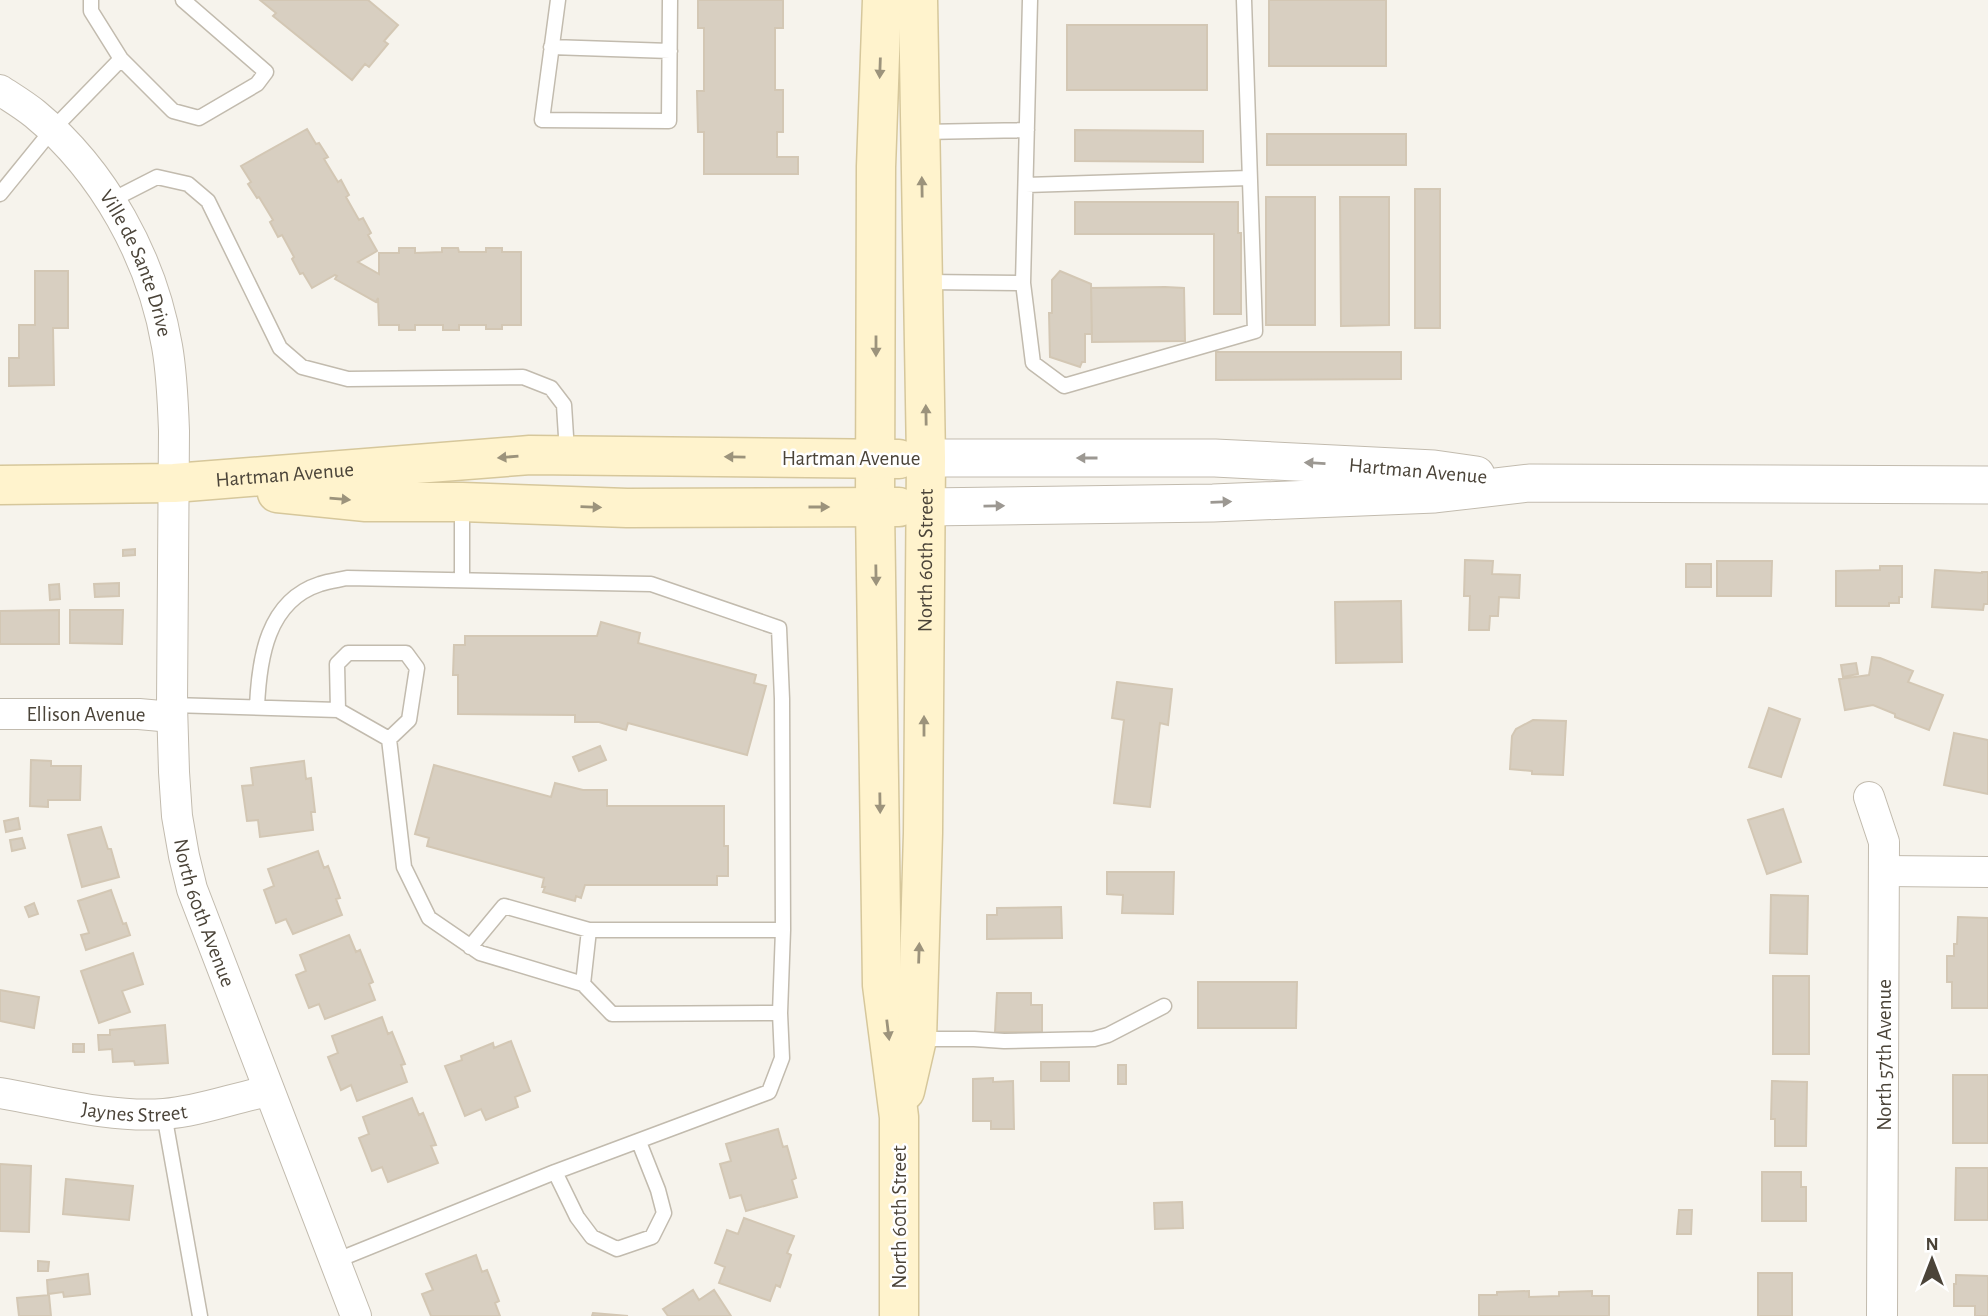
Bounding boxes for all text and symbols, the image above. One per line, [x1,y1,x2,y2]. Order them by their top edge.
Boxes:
one-way arrow [874,57,885,79]
one-way arrow [916,176,928,198]
street label: Ville de Sante Drive [96,186,176,338]
one-way arrow [870,335,882,357]
one-way arrow [920,403,931,425]
street label: Hartman Avenue [782,448,920,469]
one-way arrow [497,452,519,463]
one-way arrow [724,452,746,463]
one-way arrow [1076,452,1098,464]
street label: Hartman Avenue [1348,454,1488,488]
street label: Hartman Avenue [215,458,355,490]
one-way arrow [1303,458,1325,469]
street label: North 60th Street [914,488,936,632]
one-way arrow [329,494,351,505]
one-way arrow [1211,497,1233,508]
one-way arrow [983,500,1005,512]
one-way arrow [581,501,603,512]
one-way arrow [808,501,830,513]
one-way arrow [870,564,882,586]
street label: Ellison Avenue [26,703,146,725]
one-way arrow [918,714,930,736]
one-way arrow [874,792,885,814]
street label: North 60th Avenue [171,837,239,990]
one-way arrow [914,942,925,964]
street label: North 57th Avenue [1874,979,1895,1131]
one-way arrow [883,1019,894,1041]
street label: Jaynes Street [80,1098,189,1125]
street label: North 60th Street [889,1145,910,1289]
north arrow [1897,1225,1967,1295]
text: N [1925,1235,1939,1254]

